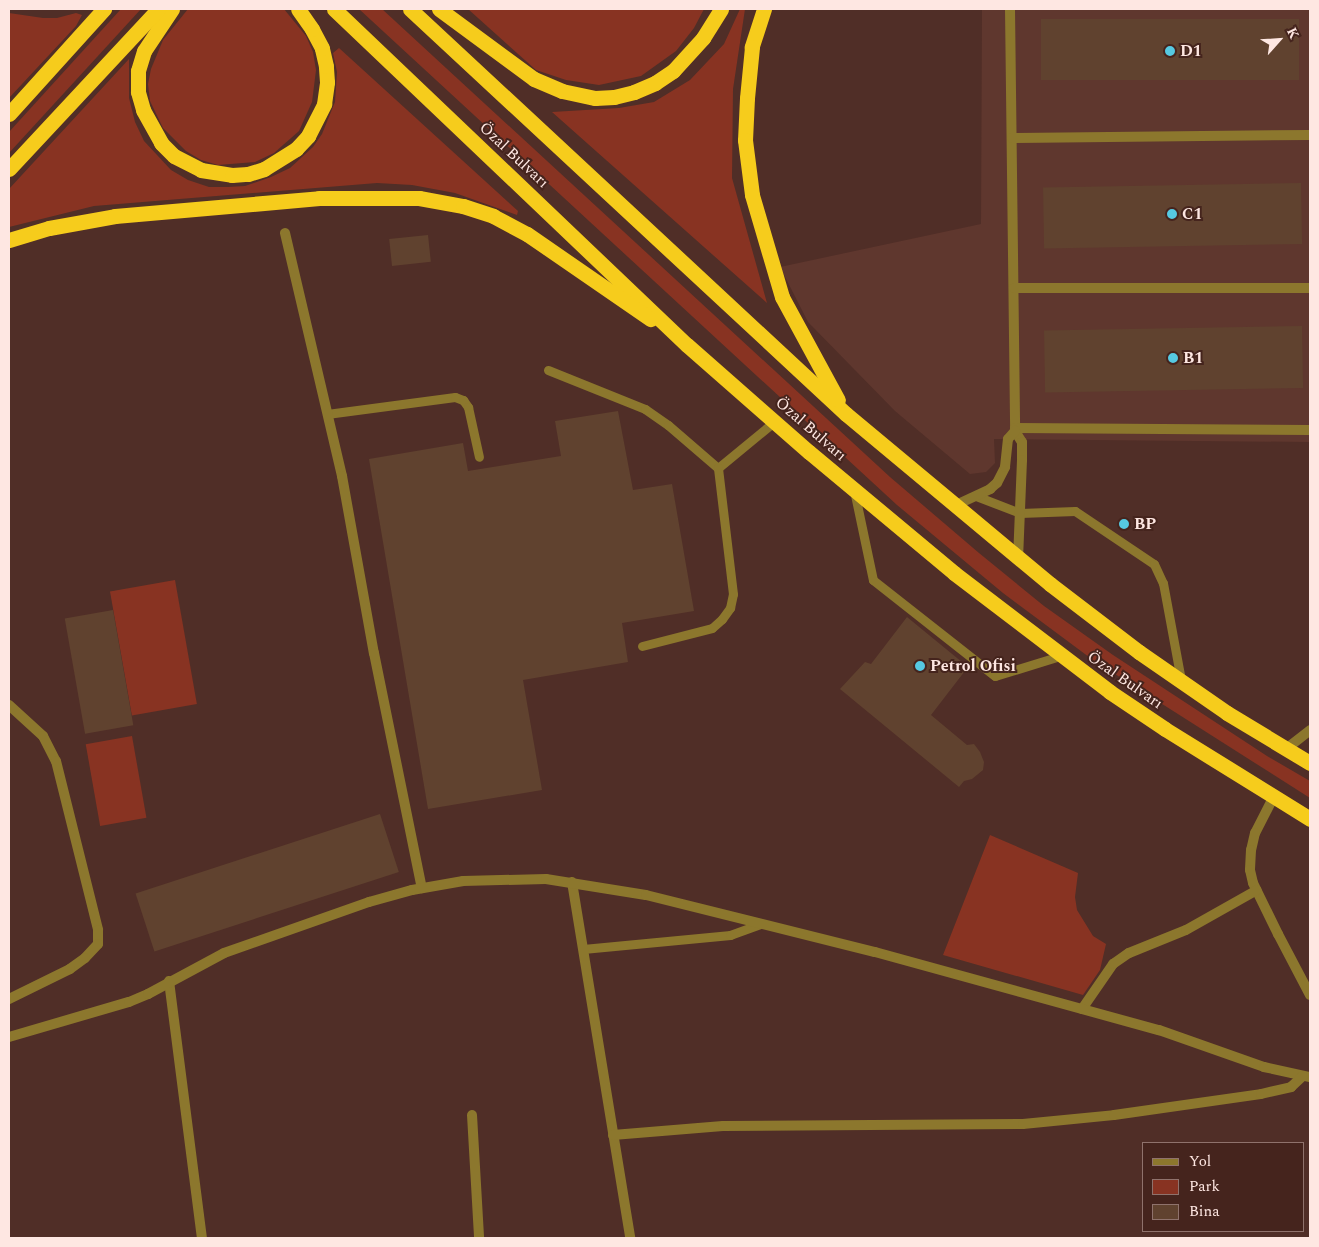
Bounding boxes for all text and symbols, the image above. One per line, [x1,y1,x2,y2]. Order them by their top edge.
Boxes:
north arrow [1254,15,1304,65]
text: K [1281,24,1305,43]
place label: D1 [1180,41,1202,61]
marker: D1 [1164,45,1176,57]
street label: Özal Bulvarı [475,118,553,192]
place label: C1 [1182,204,1202,224]
marker: C1 [1166,208,1178,220]
place label: B1 [1183,348,1203,368]
marker: B1 [1167,352,1179,364]
street label: Özal Bulvarı [771,393,851,465]
place label: BP [1134,514,1156,534]
marker: BP [1118,518,1130,530]
street label: Özal Bulvarı [1083,647,1167,713]
place label: Petrol Ofisi [930,656,1016,676]
marker: Petrol Ofisi [914,660,926,672]
legend [1142,1142,1304,1232]
text: Yol [1189,1150,1211,1173]
text: Park [1189,1175,1220,1198]
text: Bina [1189,1200,1220,1223]

